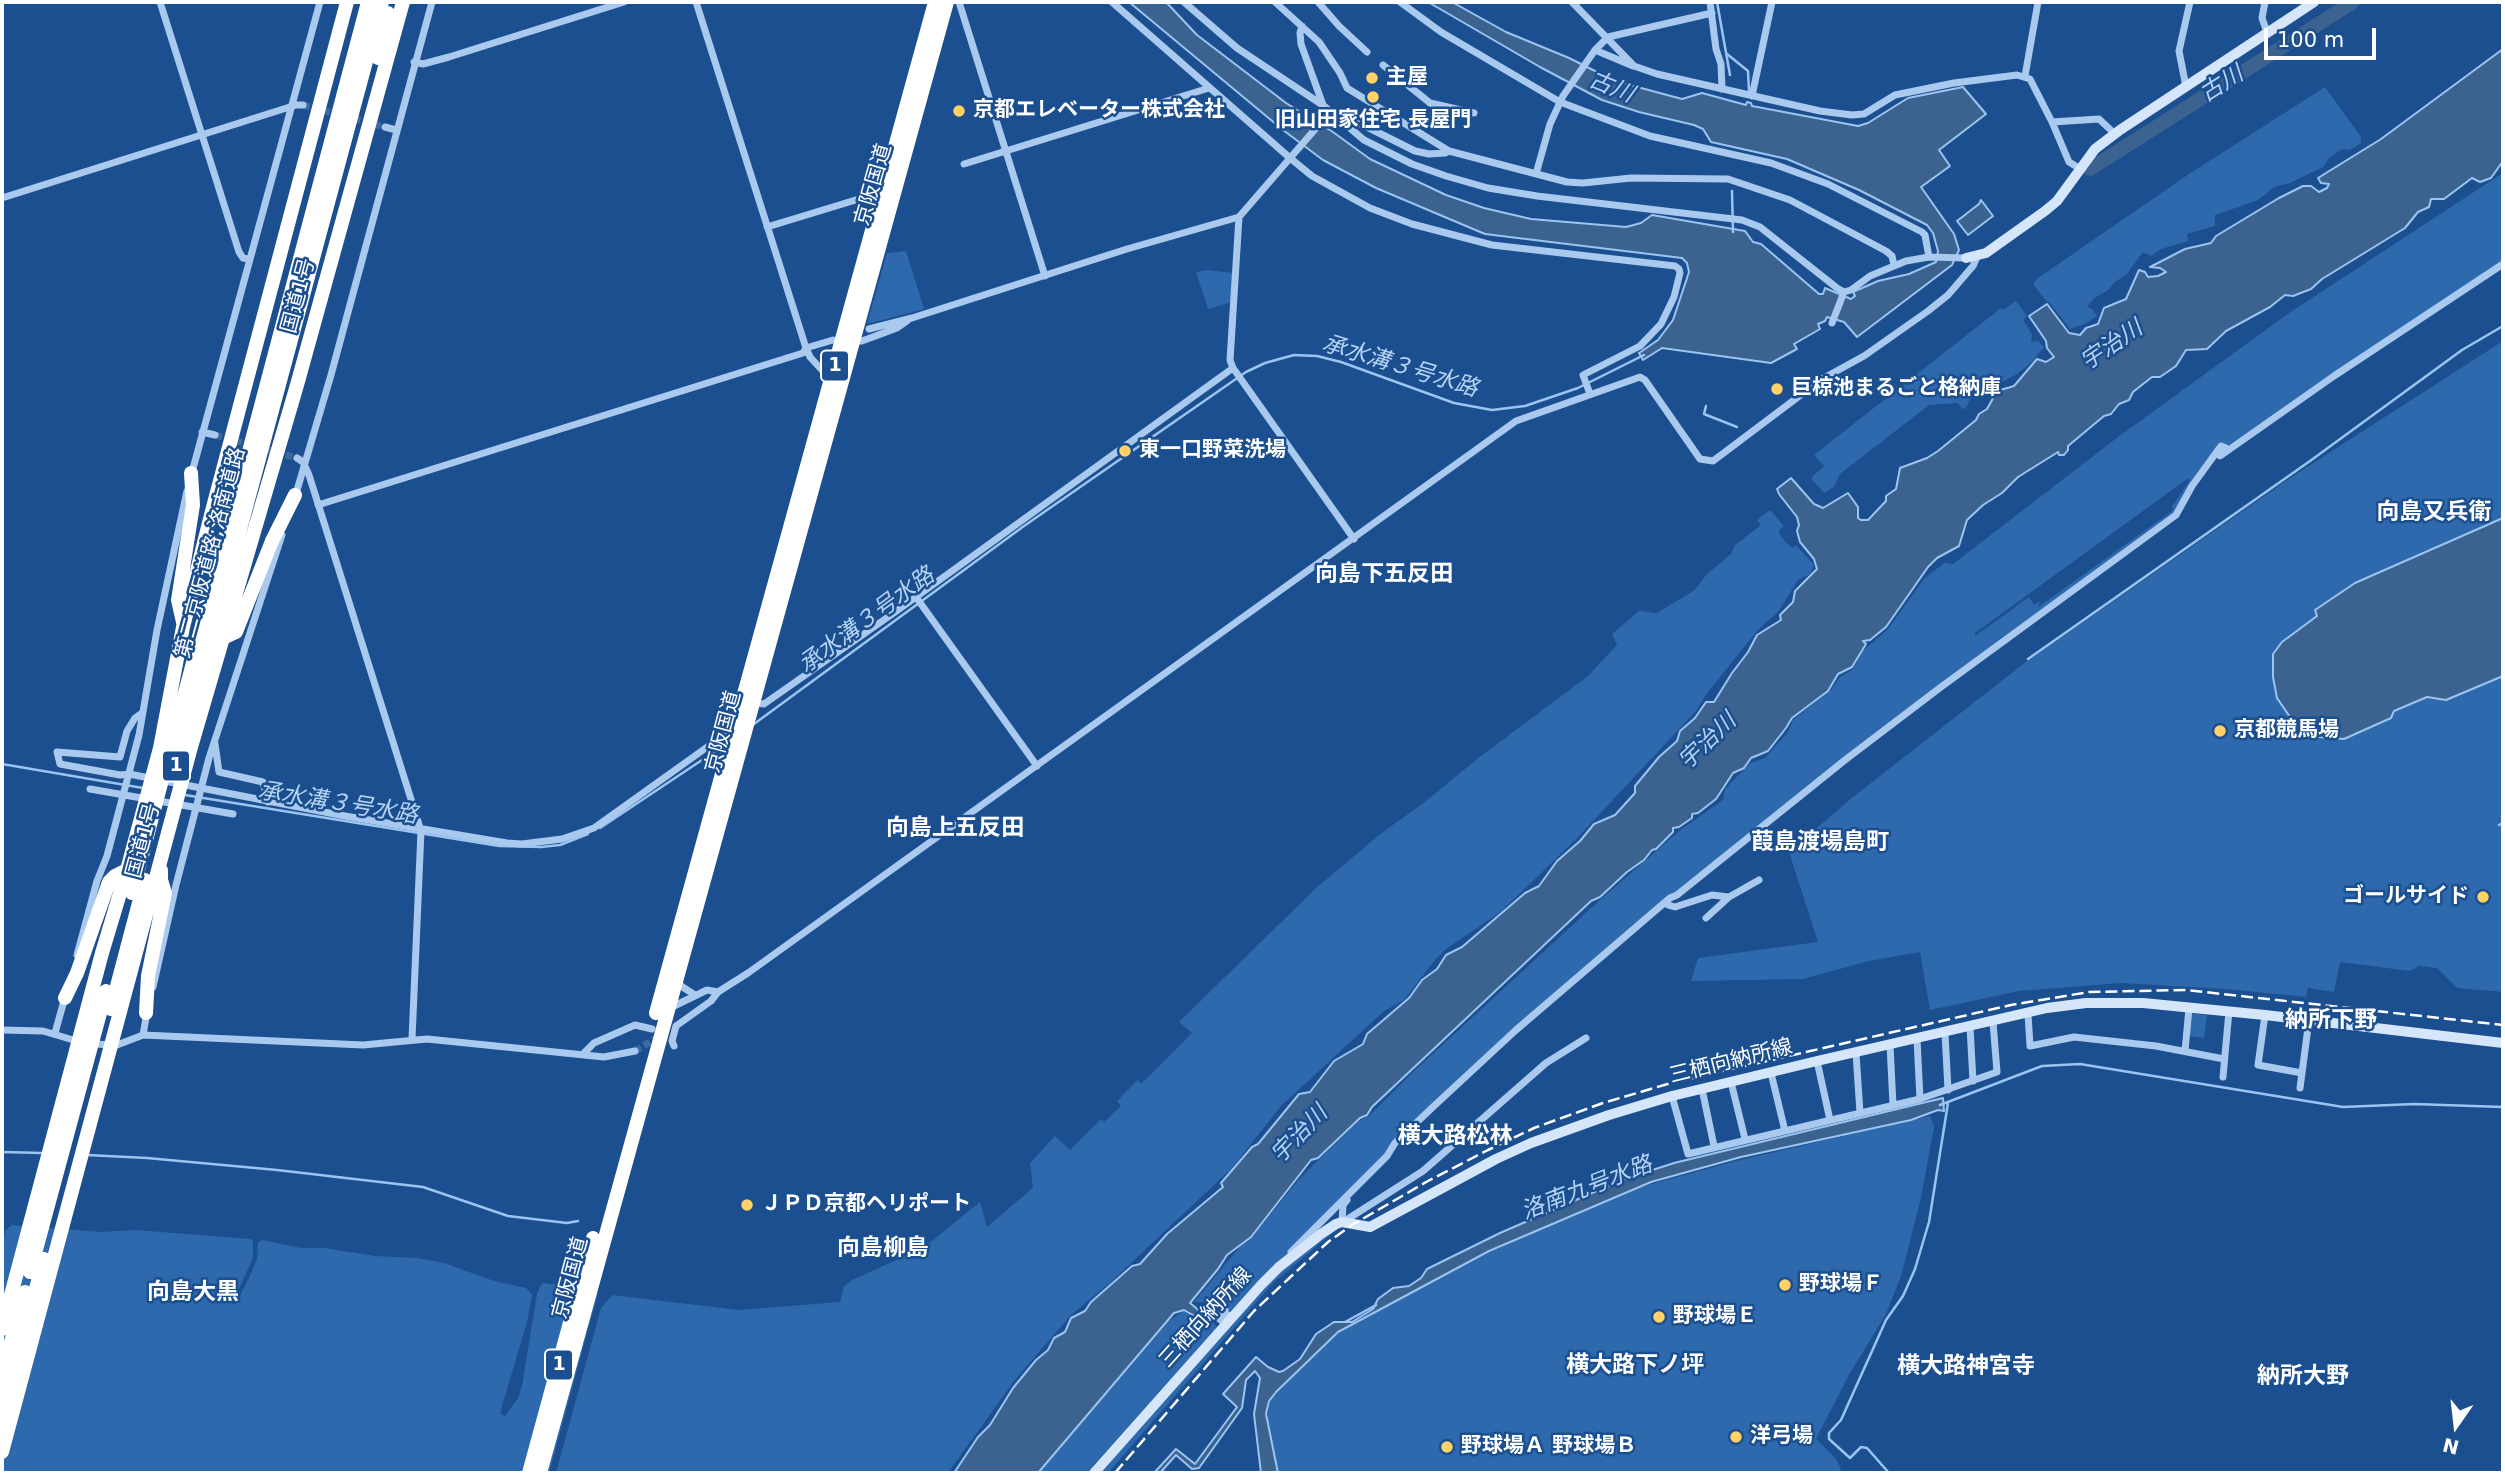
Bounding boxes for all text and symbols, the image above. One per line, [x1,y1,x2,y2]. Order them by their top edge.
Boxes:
scale bar [2267,14,2379,58]
text: 100 m [2277,28,2344,52]
water label: 古川 [2195,61,2249,109]
place label: 主屋 [1386,65,1428,91]
water label: 古川 [1585,67,1637,109]
marker: 主屋 [1364,70,1380,86]
marker: 旧山田家住宅 長屋門 [1365,89,1381,105]
place label: 京都エレベーター株式会社 [973,98,1225,124]
marker: 京都エレベーター株式会社 [951,103,967,119]
place label: 旧山田家住宅 長屋門 [1275,108,1471,134]
street label: 京阪国道 [850,141,898,229]
street label: 国道1号 [277,256,321,336]
water label: 宇治川 [2076,315,2148,377]
water label: 承水溝３号水路 [1319,330,1481,404]
road number: 1 [821,350,849,382]
place label: 巨椋池まるごと格納庫 [1791,376,2001,402]
marker: 巨椋池まるごと格納庫 [1769,381,1785,397]
place label: 東一口野菜洗場 [1139,438,1286,464]
marker: 東一口野菜洗場 [1117,443,1133,459]
street label: 第二京阪道路;洛南道路 [171,445,251,661]
district label: 向島又兵衛 [2377,499,2491,527]
district label: 向島下五反田 [1315,561,1453,589]
water label: 承水溝３号水路 [794,563,940,679]
street label: 京阪国道 [701,688,747,776]
water label: 宇治川 [1674,708,1742,776]
place label: 京都競馬場 [2234,718,2339,744]
marker: 京都競馬場 [2212,723,2228,739]
road number: 1 [162,750,190,782]
water label: 承水溝３号水路 [256,778,420,830]
street label: 国道1号 [122,801,166,881]
district label: 向島上五反田 [886,815,1024,843]
district label: 葭島渡場島町 [1751,829,1889,857]
place label: ゴールサイド [2343,884,2469,910]
marker: ゴールサイド [2475,889,2491,905]
district label: 納所下野 [2285,1007,2377,1035]
street label: 三栖向納所線 [1667,1035,1795,1089]
water label: 宇治川 [1266,1101,1334,1169]
district label: 横大路松林 [1398,1123,1512,1151]
water label: 洛南九号水路 [1518,1151,1656,1227]
place label: ＪＰＤ京都ヘリポート [761,1192,971,1218]
marker: ＪＰＤ京都ヘリポート [739,1197,755,1213]
street label: 京阪国道 [548,1234,594,1322]
district label: 向島柳島 [837,1235,929,1263]
street label: 三栖向納所線 [1154,1263,1258,1373]
place label: 野球場Ｆ [1799,1272,1883,1298]
marker: 野球場Ｆ [1777,1277,1793,1293]
district label: 向島大黒 [147,1279,239,1307]
place label: 野球場Ｅ [1673,1304,1757,1330]
marker: 野球場Ｅ [1651,1309,1667,1325]
road number: 1 [545,1350,573,1380]
district label: 横大路下ノ坪 [1566,1352,1704,1380]
district label: 横大路神宮寺 [1897,1353,2035,1381]
district label: 納所大野 [2257,1363,2349,1391]
north arrow [2421,1391,2491,1461]
place label: 洋弓場 [1750,1424,1813,1450]
marker: 洋弓場 [1728,1429,1744,1445]
place label: 野球場Ａ 野球場Ｂ [1461,1434,1636,1460]
text: N [2441,1434,2461,1459]
marker: 野球場Ａ 野球場Ｂ [1439,1439,1455,1455]

